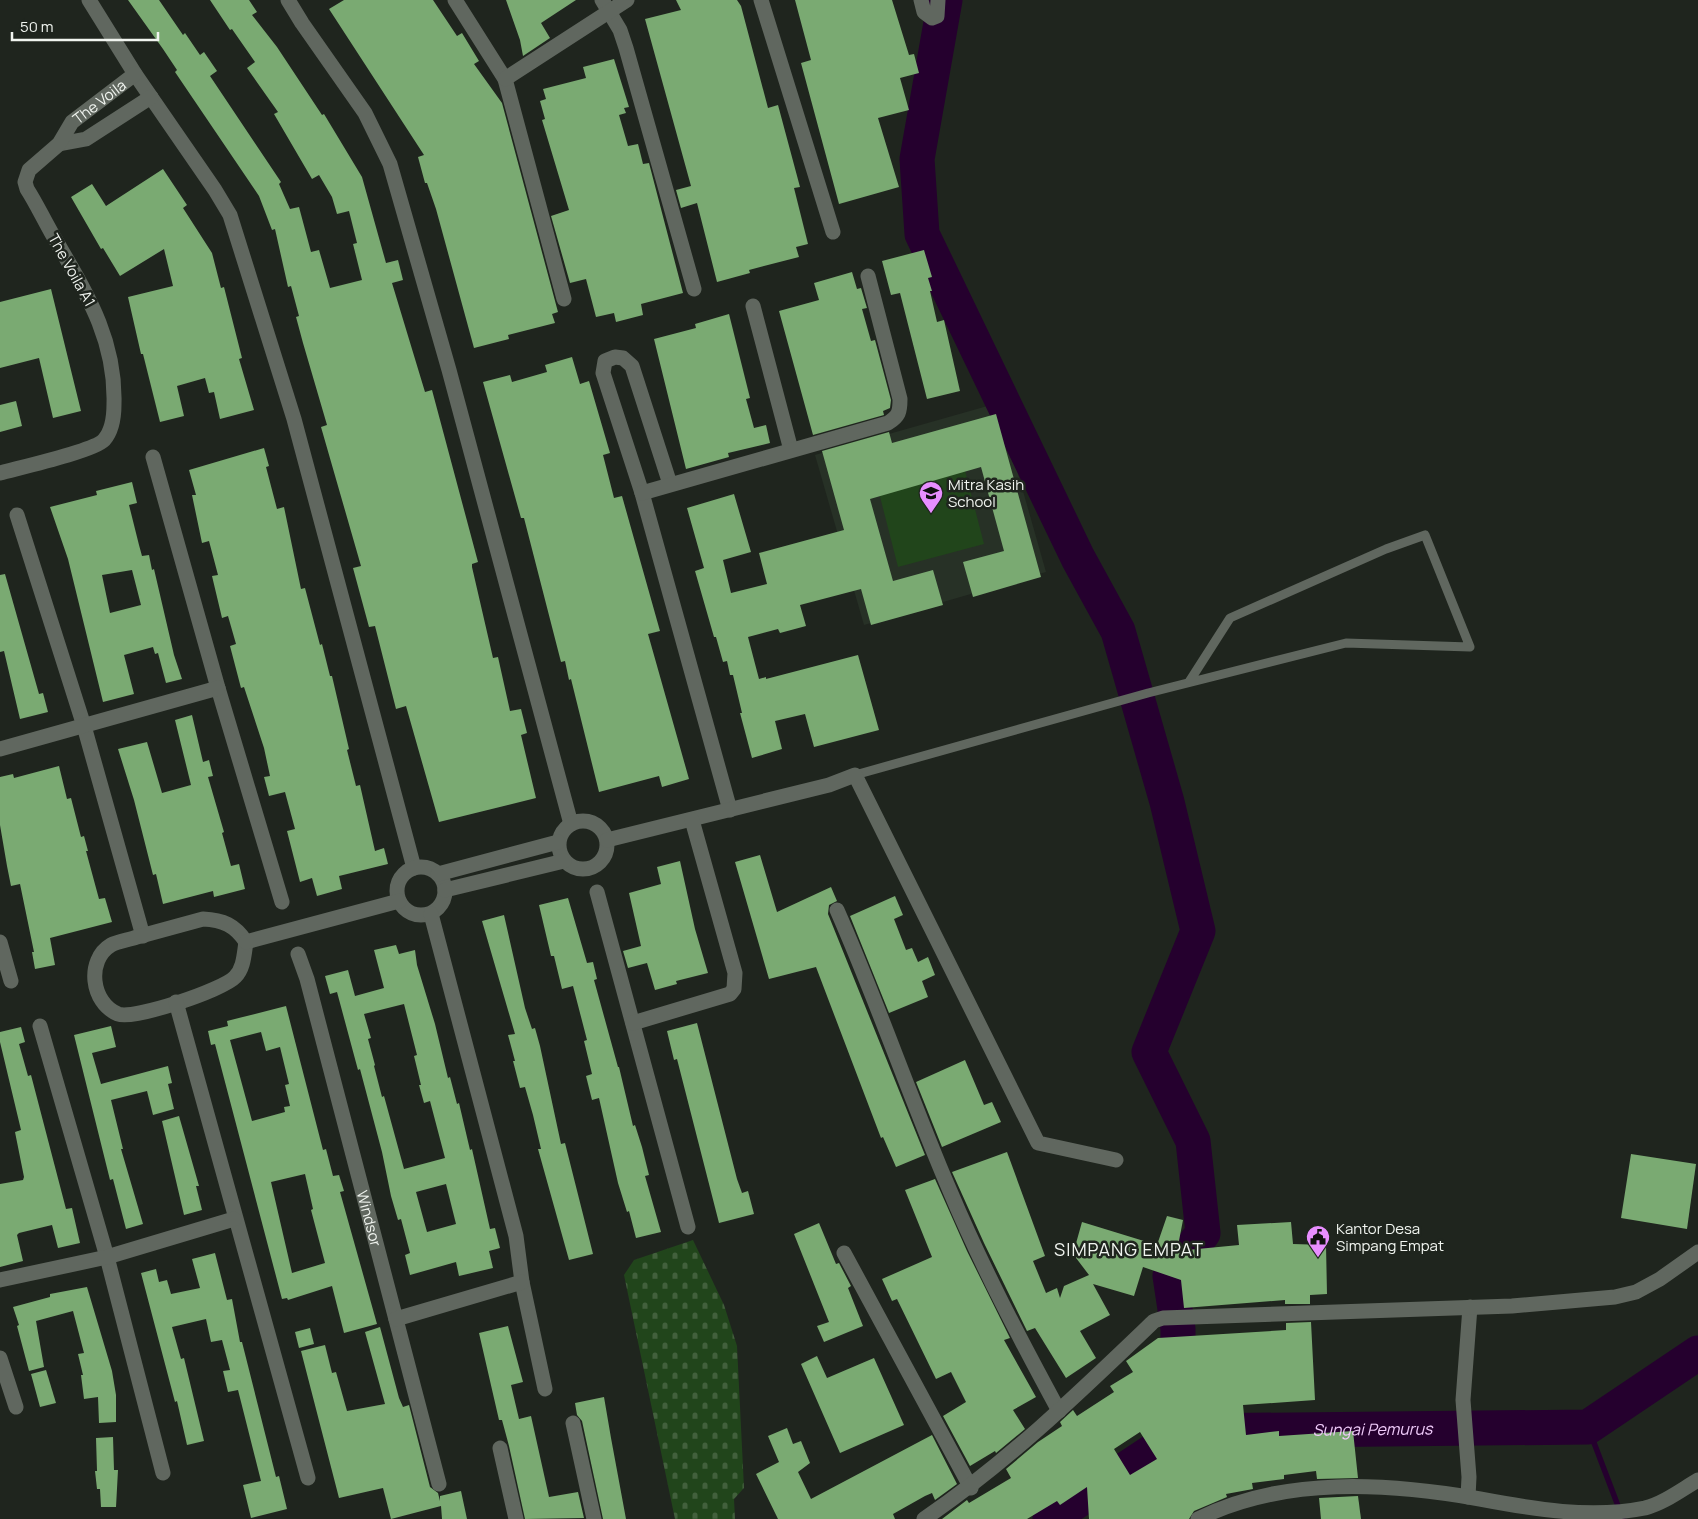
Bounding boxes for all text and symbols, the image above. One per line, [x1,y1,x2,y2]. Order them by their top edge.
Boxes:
scale bar [12,10,159,42]
text: 50 m [20,16,54,37]
street label: The Voila [68,74,130,129]
street label: The Voila A1 [43,230,101,310]
place label: Mitra Kasih School [948,474,1024,512]
school or university icon: Mitra Kasih School [918,480,944,514]
street label: Windsor [352,1188,387,1249]
place label: Kantor Desa Simpang Empat [1336,1218,1444,1256]
public building icon: Kantor Desa Simpang Empat [1305,1224,1331,1258]
district label: SIMPANG EMPAT [1054,1237,1204,1261]
water label: Sungai Pemurus [1313,1418,1434,1441]

